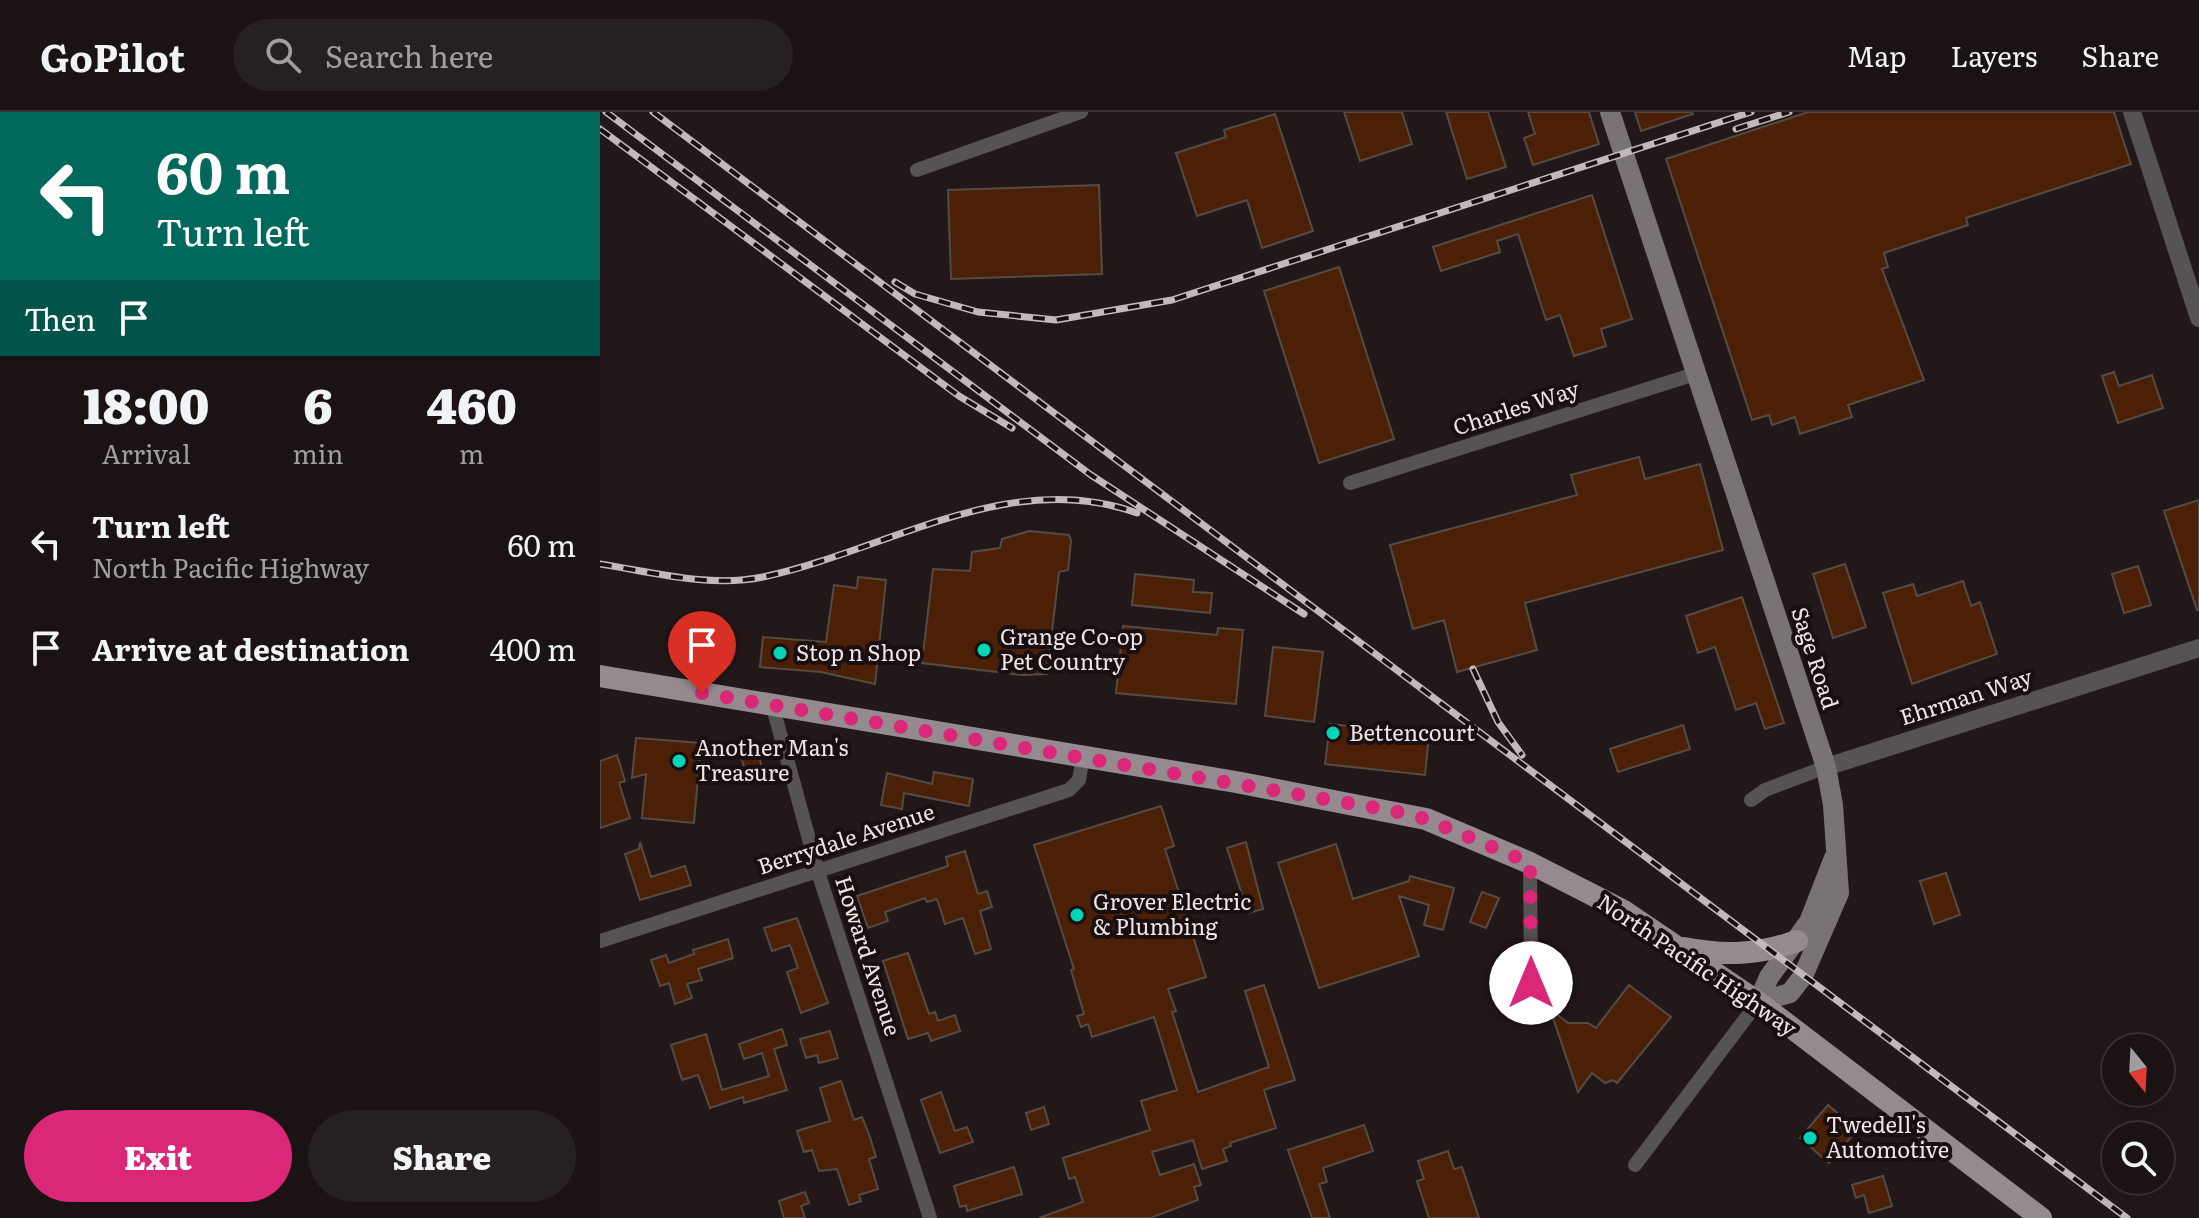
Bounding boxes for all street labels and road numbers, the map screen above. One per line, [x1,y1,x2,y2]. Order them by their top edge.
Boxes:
street label: Charles Way [1448,371,1583,442]
street label: Sage Road [1784,602,1848,713]
street label: Ehrman Way [1895,659,2036,733]
street label: Berrydale Avenue [753,793,938,882]
street label: Howard Avenue [828,871,911,1040]
street label: North Pacific Highway [1591,884,1805,1043]

